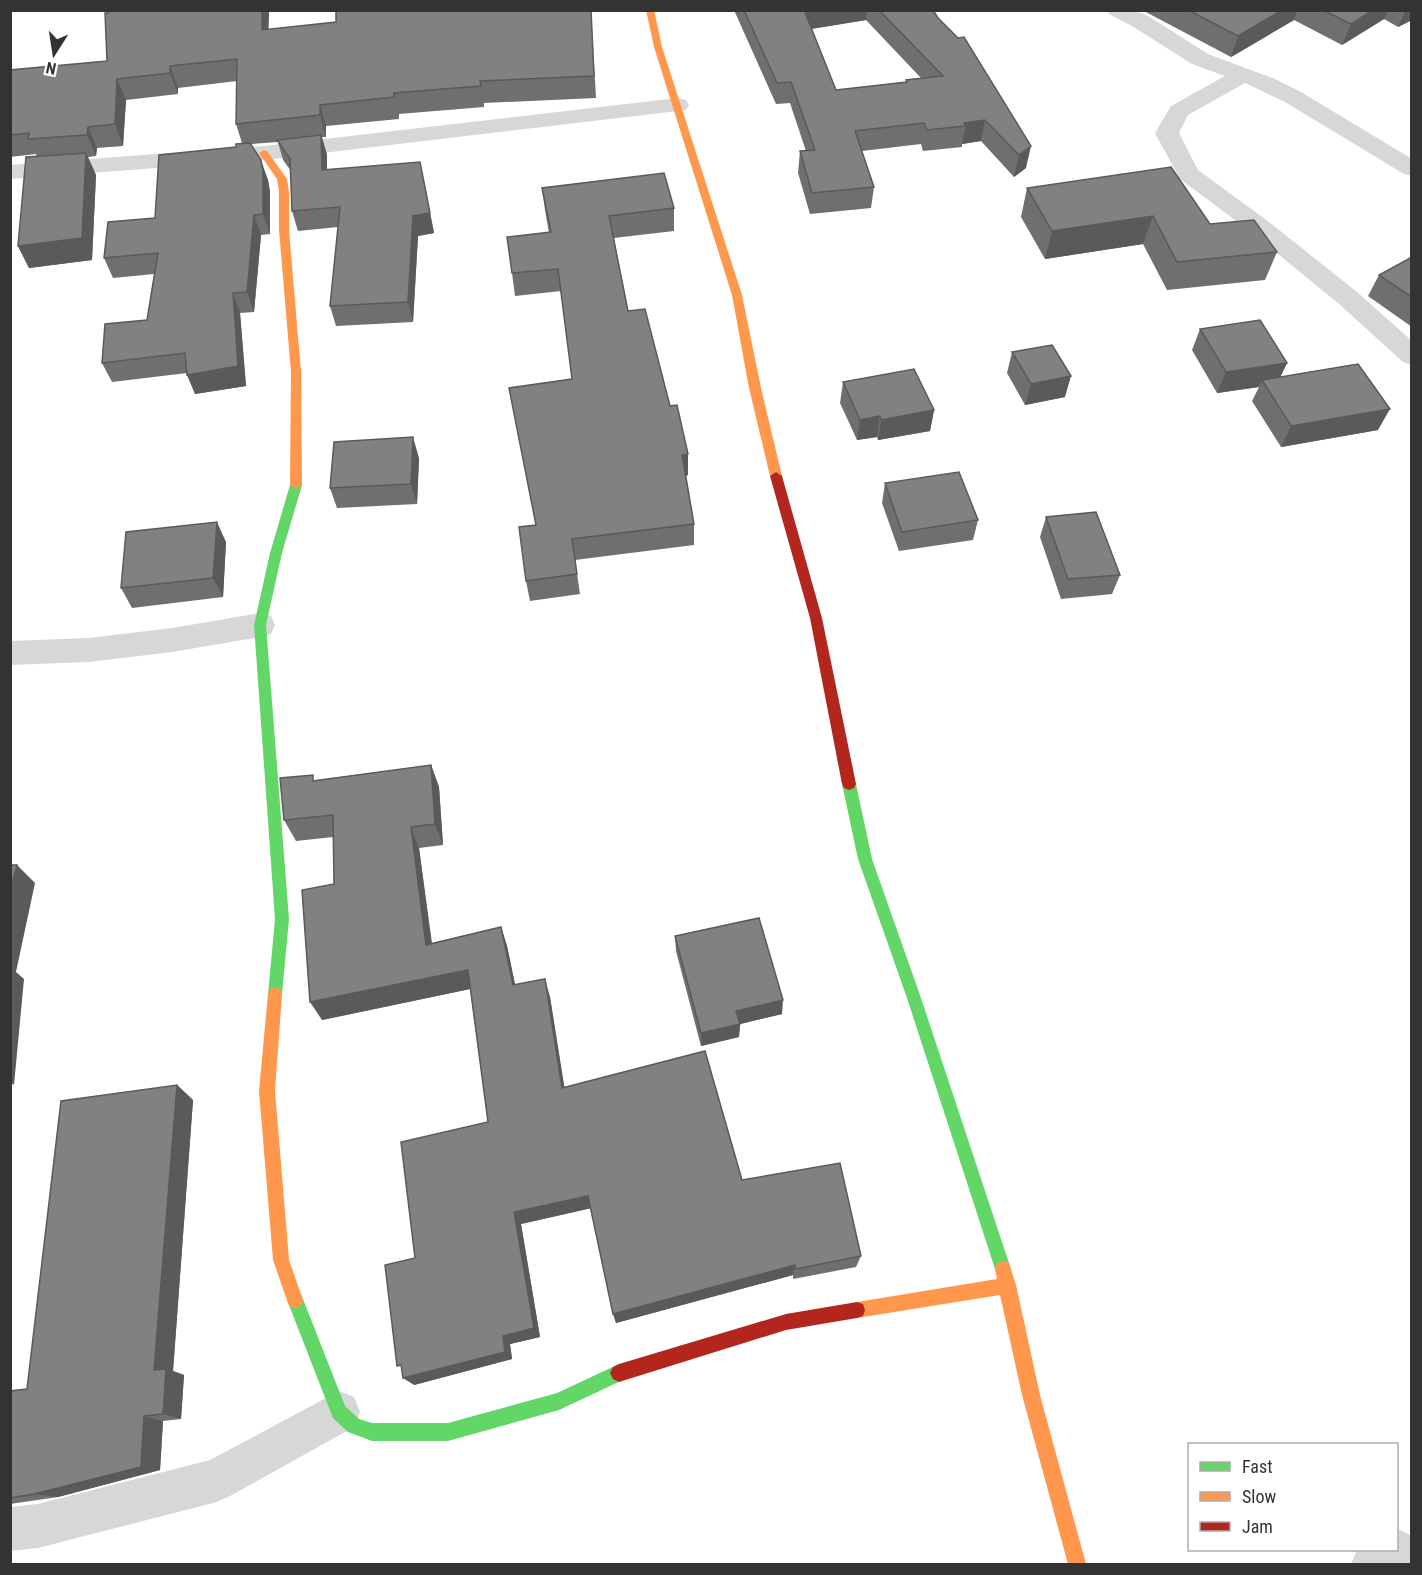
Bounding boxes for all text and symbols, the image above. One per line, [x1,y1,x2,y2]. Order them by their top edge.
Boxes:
north arrow [24,24,84,84]
text: N [44,58,58,78]
legend [1188,1443,1398,1551]
text: Fast [1242,1456,1273,1477]
text: Slow [1242,1486,1277,1507]
text: Jam [1242,1516,1273,1537]

